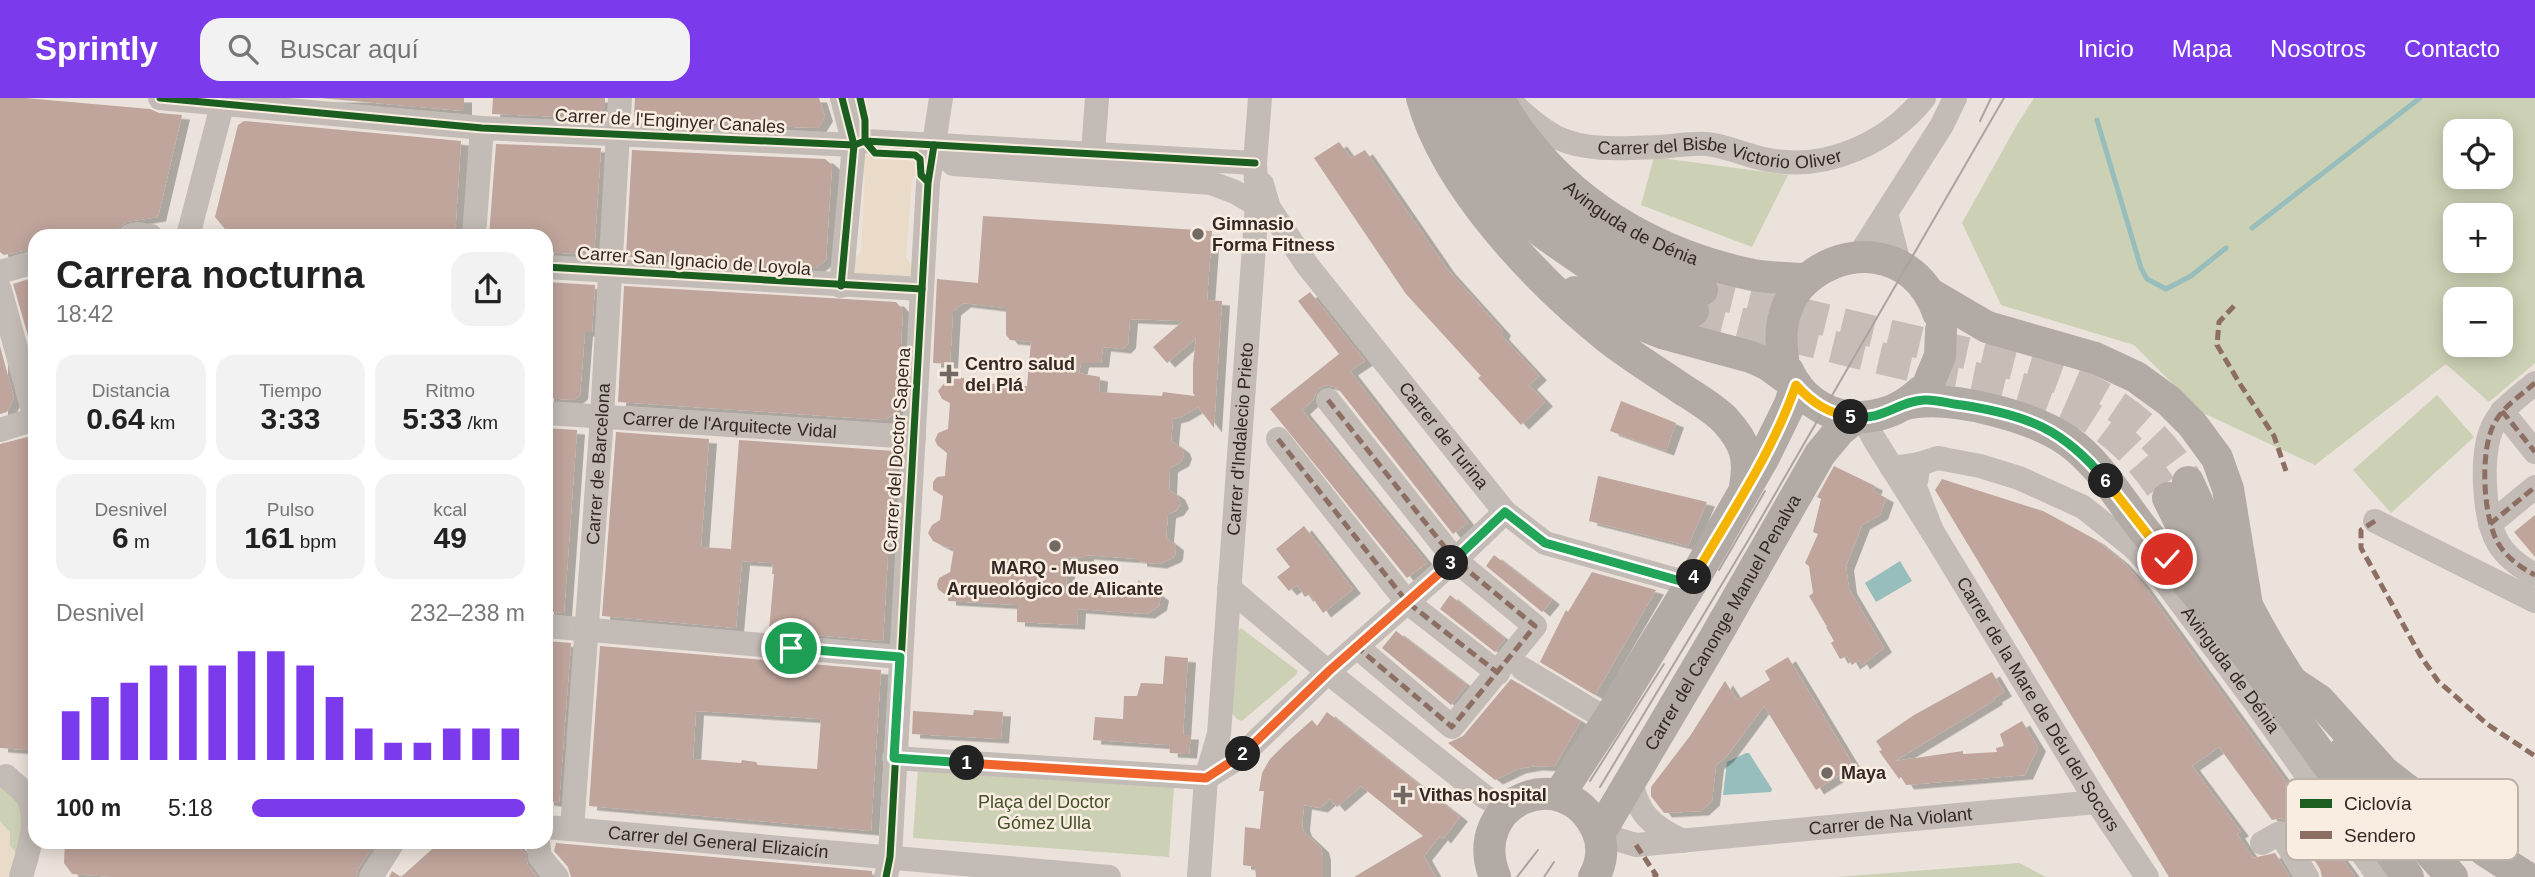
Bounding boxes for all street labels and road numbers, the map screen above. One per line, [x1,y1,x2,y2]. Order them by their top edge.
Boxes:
street label: Carrer de l'Enginyer Canales [554,105,786,137]
street label: Carrer del Bisbe Victorio Oliver [1597,134,1844,173]
street label: Avinguda de Dénia [1560,177,1701,270]
street label: Carrer San Ignacio de Loyola [577,243,812,279]
street label: Carrer d'Indalecio Prieto [1223,342,1257,536]
street label: Carrer del Doctor Sapena [880,346,914,553]
street label: Carrer de Turina [1395,378,1493,494]
street label: Carrer de Barcelona [583,382,614,546]
street label: Carrer de l'Arquitecte Vidal [622,408,837,442]
street label: Carrer del Canonge Manuel Penalva [1641,490,1805,754]
street label: Carrer de la Mare de Déu del Socors [1952,573,2124,835]
street label: Avinguda de Dénia [2177,603,2284,737]
street label: Carrer de Na Violant [1808,804,1973,839]
street label: Carrer del General Elizaicín [607,823,829,862]

